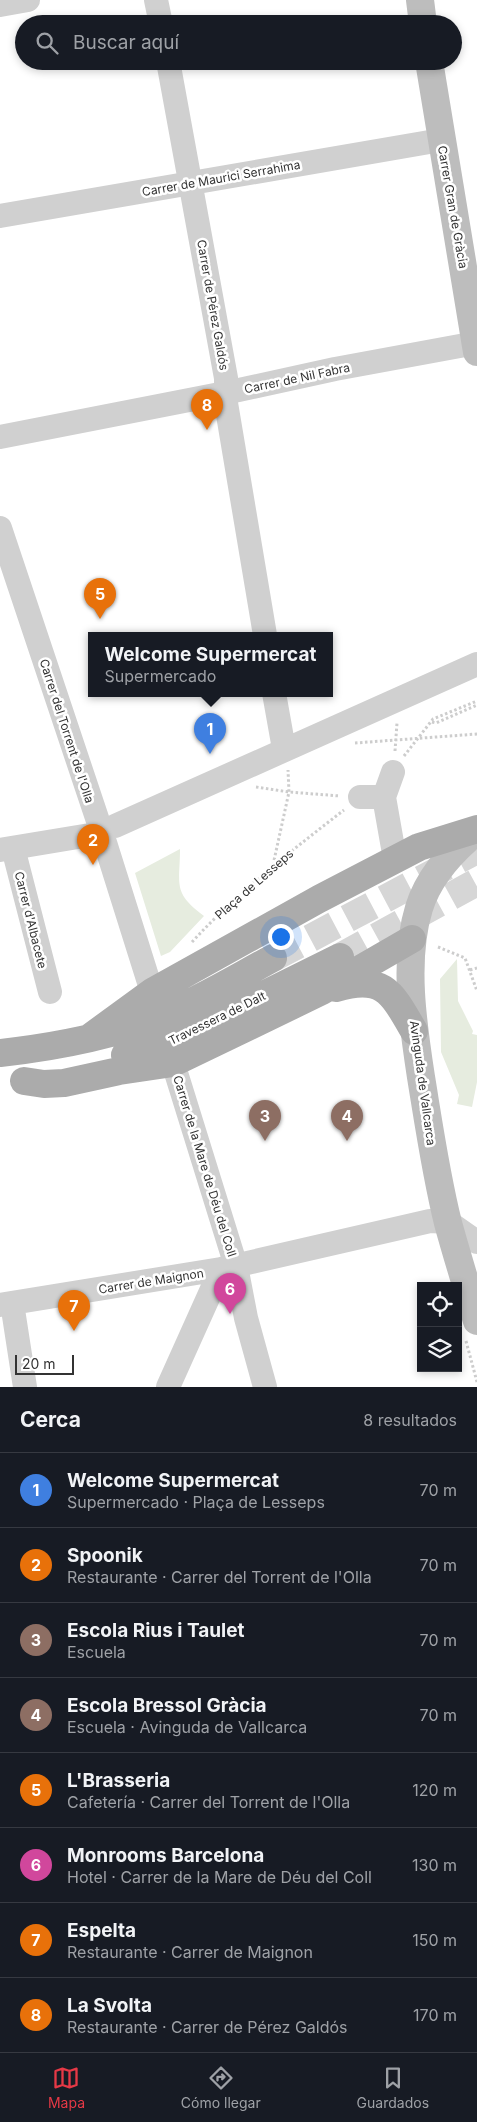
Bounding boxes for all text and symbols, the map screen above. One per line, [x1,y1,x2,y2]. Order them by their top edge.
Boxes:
search box [15,15,462,70]
icon: search [33,29,61,57]
text: Buscar aquí [73,31,179,54]
street label: Carrer Gran de Gràcia [435,144,471,270]
street label: Carrer de Maurici Serrahima [141,157,301,199]
street label: Carrer de Pérez Galdós [194,239,232,371]
street label: Carrer de Nil Fabra [243,359,351,397]
pin: 8 [191,389,223,430]
pin: 5 [84,578,116,619]
popup [88,632,333,697]
text: Welcome Supermercat [105,643,316,666]
street label: Carrer del Torrent de l'Olla [37,657,97,805]
text: Supermercado [105,666,216,686]
pin: 1 [194,713,226,754]
pin: 2 [77,824,109,865]
street label: Plaça de Lesseps [212,846,296,922]
street label: Carrer d'Albacete [12,870,50,970]
your location [268,924,294,950]
street label: Travessera de Dalt [166,988,268,1048]
street label: Avinguda de Vallcarca [407,1020,439,1146]
street label: Carrer de la Mare de Déu del Coll [170,1074,240,1258]
pin: 3 [249,1100,281,1141]
pin: 4 [331,1100,363,1141]
street label: Carrer de Maignon [97,1265,205,1297]
pin: 6 [214,1273,246,1314]
map controls [417,1282,462,1372]
button: locate [417,1282,462,1327]
pin: 7 [58,1290,90,1331]
button: layers [417,1327,462,1372]
scale bar [15,1352,74,1375]
text: 20 m [22,1355,56,1372]
text: Cerca [20,1407,81,1432]
text: 8 resultados [363,1410,457,1430]
text: Welcome Supermercat [67,1469,279,1492]
text: 1 [33,1480,39,1500]
text: 70 m [420,1480,457,1500]
text: Supermercado · Plaça de Lesseps [67,1492,325,1512]
text: Spoonik [67,1544,143,1567]
text: 2 [31,1555,41,1575]
text: 70 m [420,1555,457,1575]
text: Restaurante · Carrer del Torrent de l'Olla [67,1567,372,1587]
text: Escola Rius i Taulet [67,1619,245,1642]
text: 3 [31,1630,41,1650]
text: 70 m [420,1630,457,1650]
text: Escuela [67,1642,126,1662]
text: Escola Bressol Gràcia [67,1694,267,1717]
text: 4 [31,1705,41,1725]
text: 70 m [420,1705,457,1725]
text: Escuela · Avinguda de Vallcarca [67,1717,307,1737]
text: L'Brasseria [67,1769,170,1792]
text: 5 [31,1780,41,1800]
text: 120 m [412,1780,457,1800]
text: Cafetería · Carrer del Torrent de l'Olla [67,1792,350,1812]
text: Monrooms Barcelona [67,1844,264,1867]
text: 6 [31,1855,41,1875]
text: 130 m [412,1855,457,1875]
text: Hotel · Carrer de la Mare de Déu del Coll [67,1867,372,1887]
text: Espelta [67,1919,136,1942]
text: 7 [31,1930,41,1950]
text: 150 m [412,1930,457,1950]
text: Restaurante · Carrer de Maignon [67,1942,313,1962]
text: La Svolta [67,1994,152,2017]
text: 8 [31,2005,41,2025]
text: 170 m [413,2005,457,2025]
text: Restaurante · Carrer de Pérez Galdós [67,2017,348,2037]
tab: Mapa [48,2064,85,2111]
tab: Cómo llegar [181,2064,261,2111]
tab: Guardados [357,2064,429,2111]

